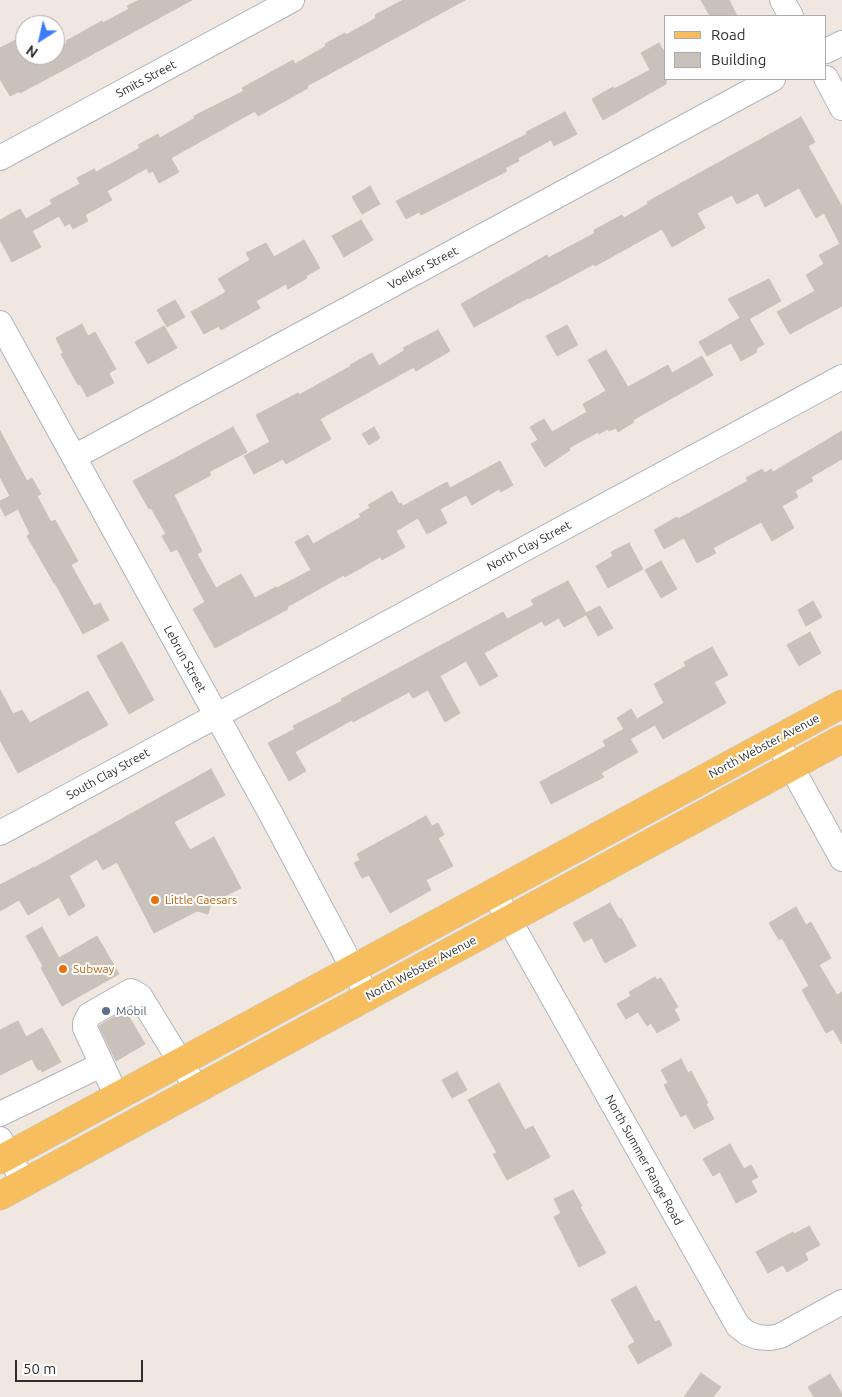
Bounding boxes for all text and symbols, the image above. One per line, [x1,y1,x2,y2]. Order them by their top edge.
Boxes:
north arrow [15,15,65,65]
legend [664,15,827,80]
text: Road [711,26,746,43]
text: N [23,42,41,61]
text: Building [711,51,766,68]
street label: Smits Street [114,57,178,101]
street label: Voelker Street [386,244,460,292]
street label: North Clay Street [484,518,574,574]
street label: Lebrun Street [161,623,209,695]
street label: North Webster Avenue [706,711,822,781]
street label: South Clay Street [64,745,152,803]
place label: Little Caesars [165,893,237,907]
marker: Little Caesars [149,894,161,906]
street label: North Webster Avenue [363,933,479,1003]
place label: Subway [73,962,114,976]
marker: Subway [57,963,69,975]
place label: Mobil [116,1004,147,1018]
marker: Mobil [100,1005,112,1017]
street label: North Summer Range Road [602,1092,686,1228]
scale bar [18,1350,145,1382]
text: 50 m [23,1360,56,1377]

